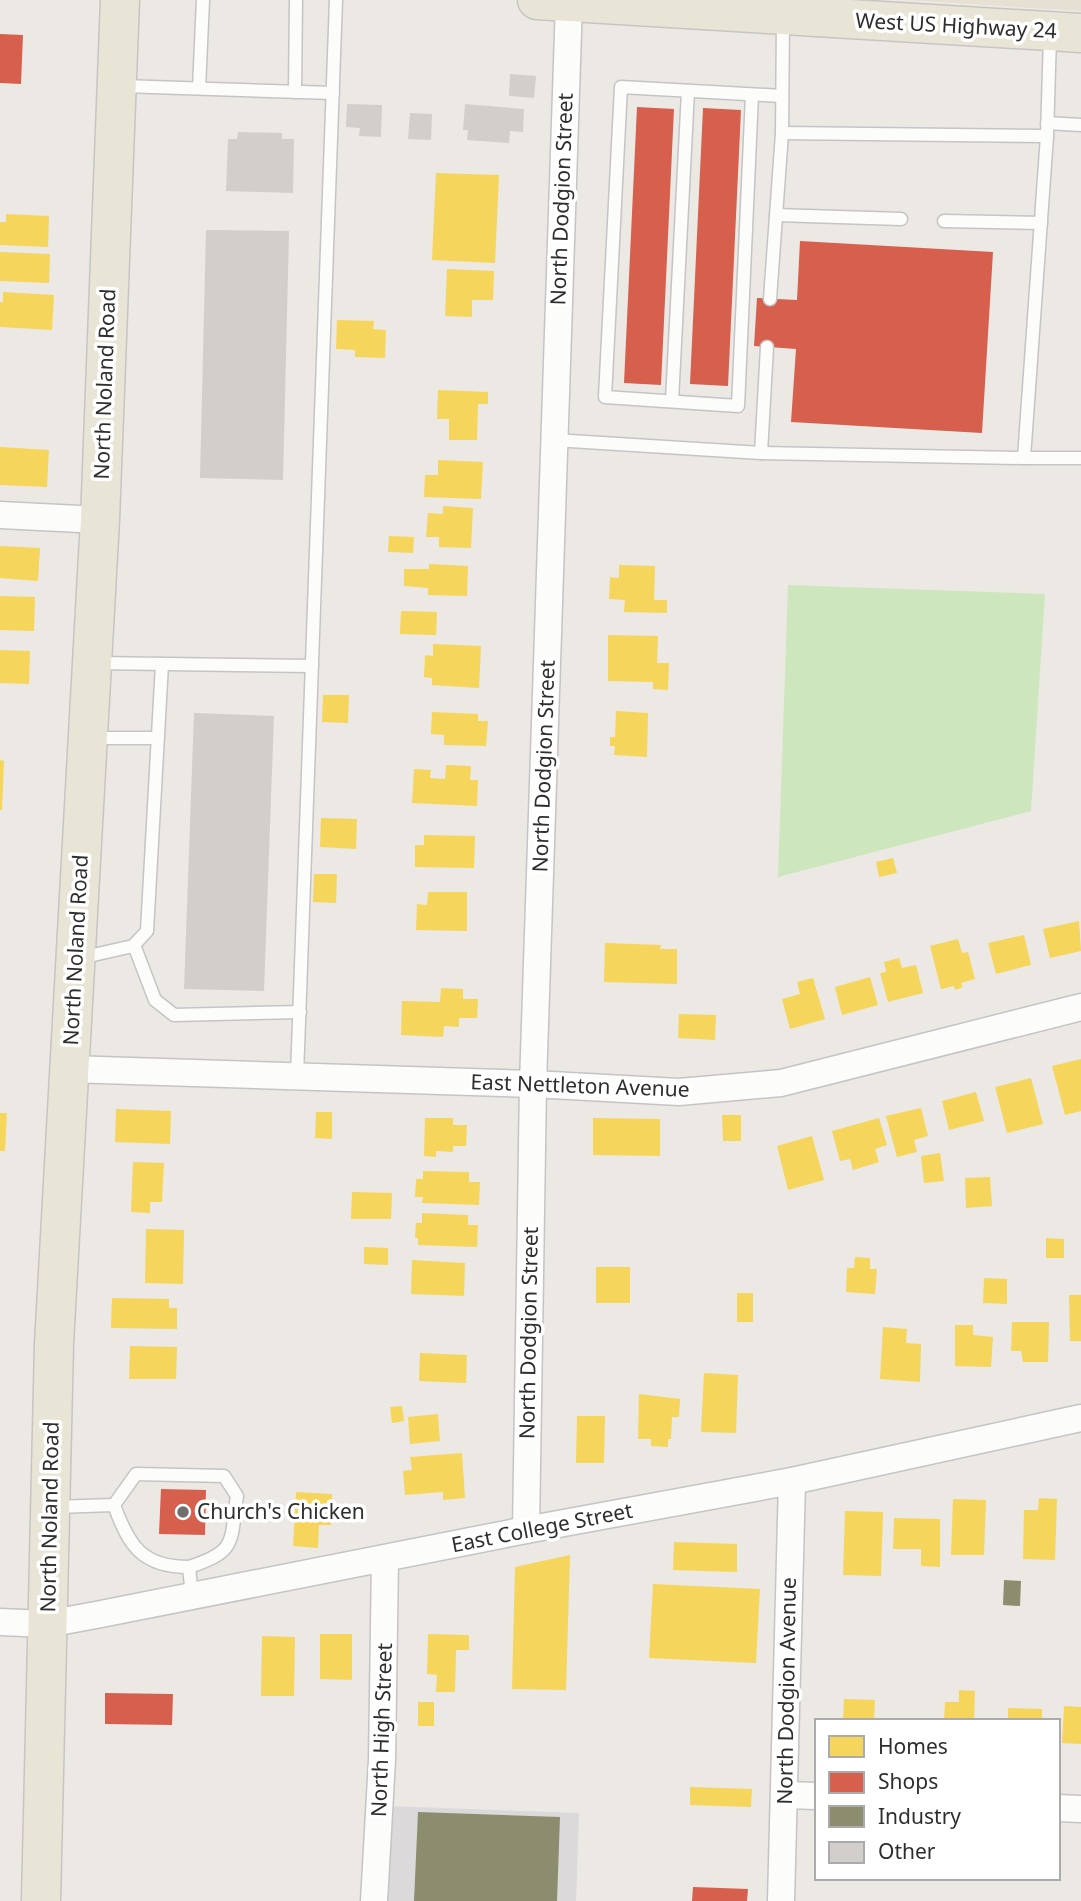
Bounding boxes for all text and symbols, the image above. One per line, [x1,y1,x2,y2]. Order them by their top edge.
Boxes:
street label: West US Highway 24 [855,6,1058,44]
street label: North Dodgion Street [543,92,579,306]
street label: North Noland Road [87,288,121,480]
street label: North Dodgion Street [525,659,561,873]
street label: North Noland Road [56,854,94,1046]
street label: East Nettleton Avenue [470,1067,690,1103]
street label: North Dodgion Street [512,1226,544,1439]
street label: North Noland Road [33,1421,65,1613]
street label: East College Street [449,1496,635,1558]
place label: Church's Chicken [197,1497,365,1525]
marker: Church's Chicken [175,1504,191,1520]
street label: North Dodgion Avenue [770,1577,802,1805]
street label: North High Street [364,1642,398,1818]
legend [815,1719,1060,1880]
text: Homes [878,1732,948,1760]
text: Shops [878,1767,938,1795]
text: Industry [878,1802,961,1830]
text: Other [878,1837,936,1865]

